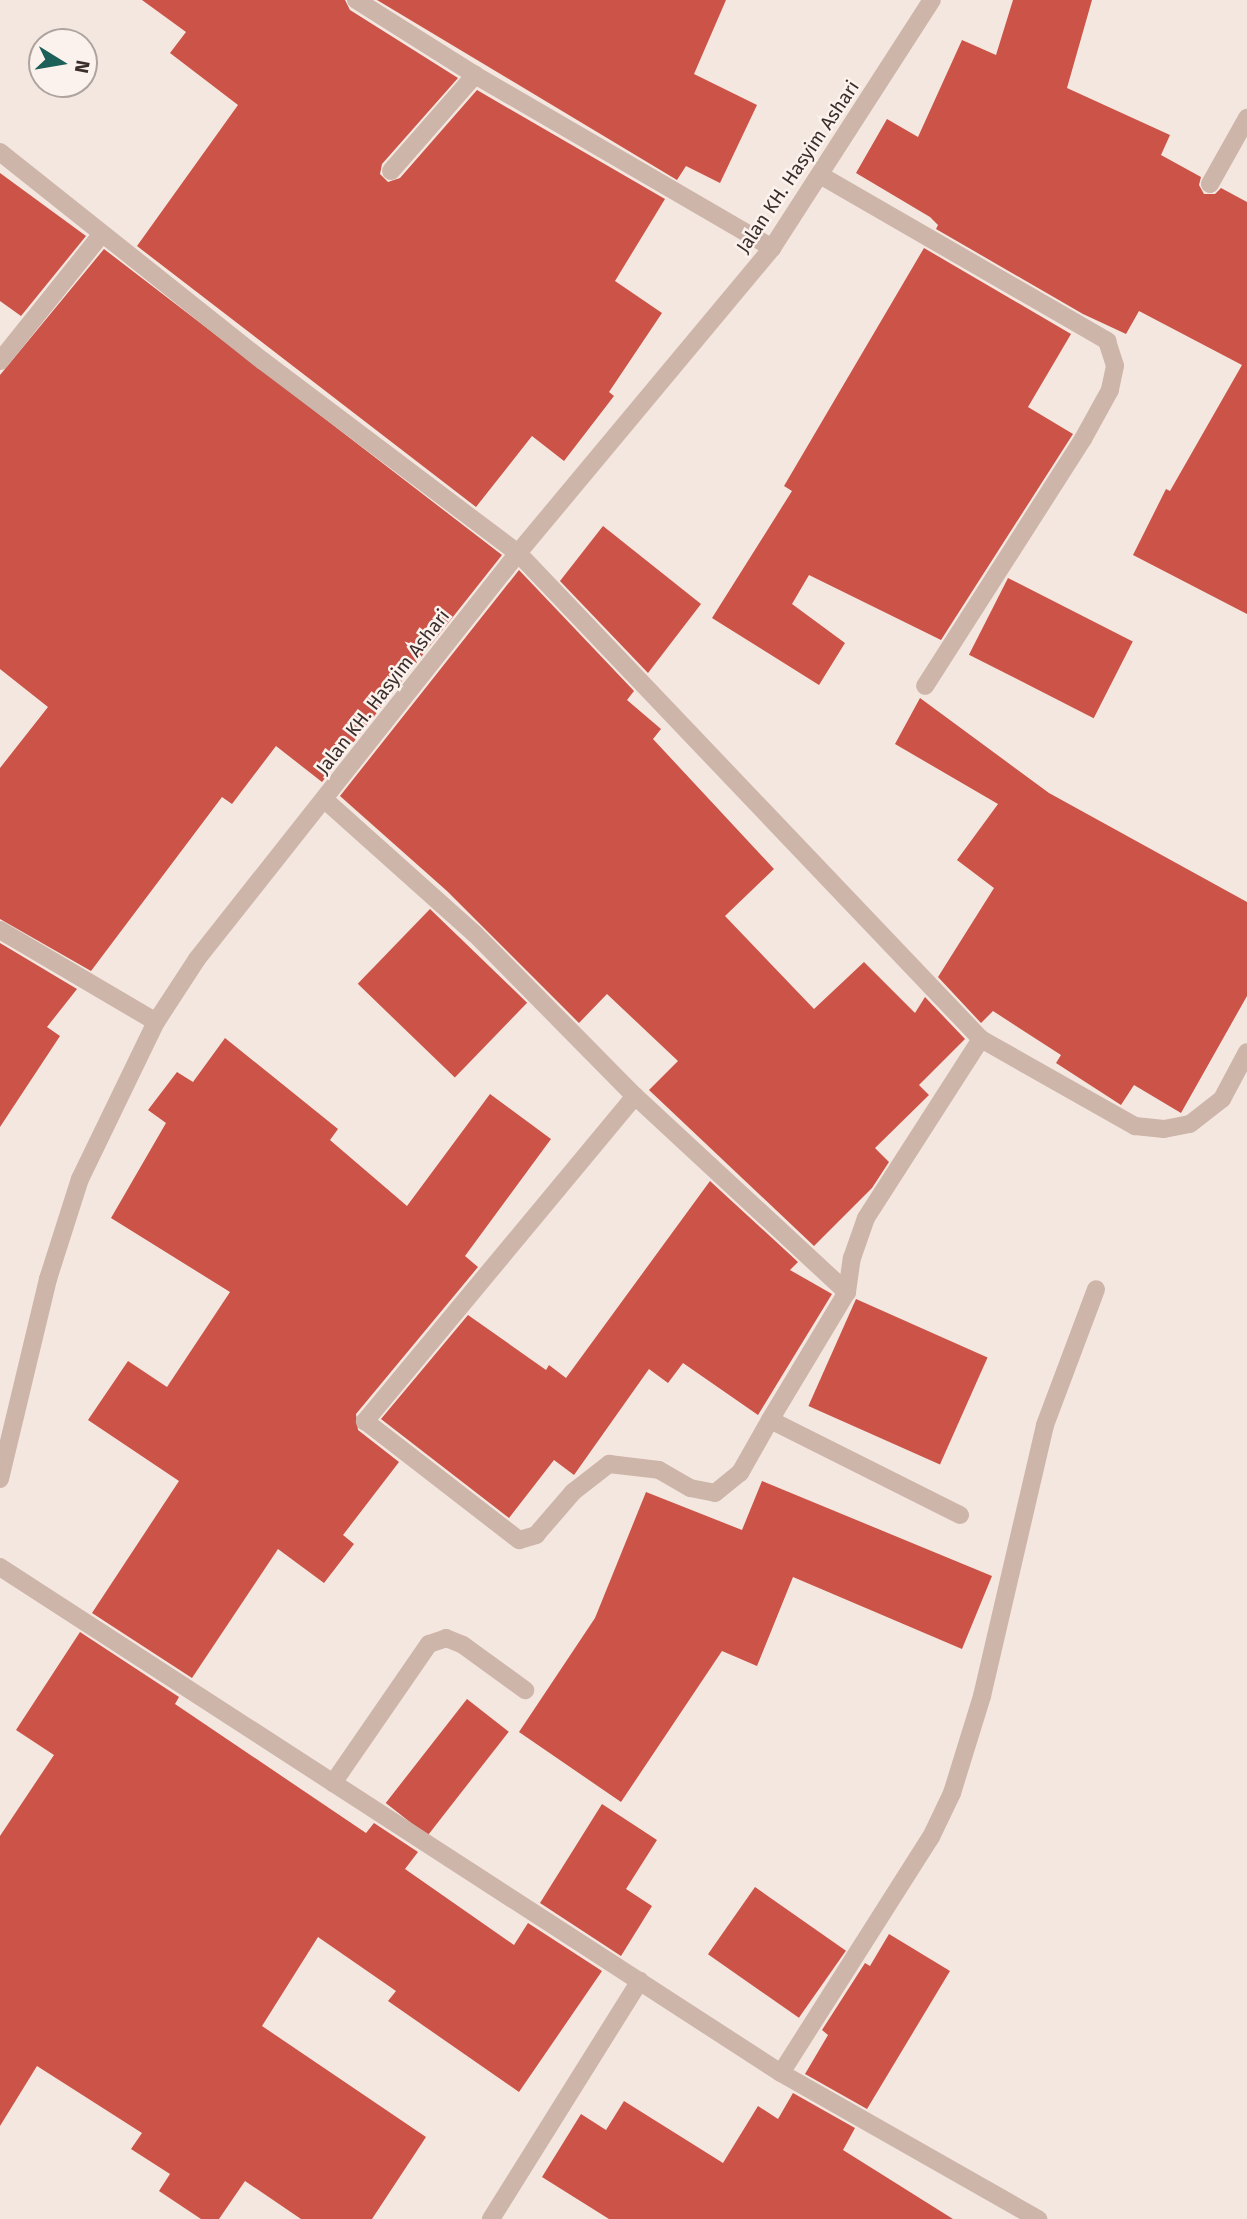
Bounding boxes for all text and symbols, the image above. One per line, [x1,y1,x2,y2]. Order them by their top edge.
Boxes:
north arrow [28,28,98,98]
text: N [70,58,95,75]
street label: Jalan KH. Hasyim Ashari [732,76,864,258]
street label: Jalan KH. Hasyim Ashari [311,605,455,779]

